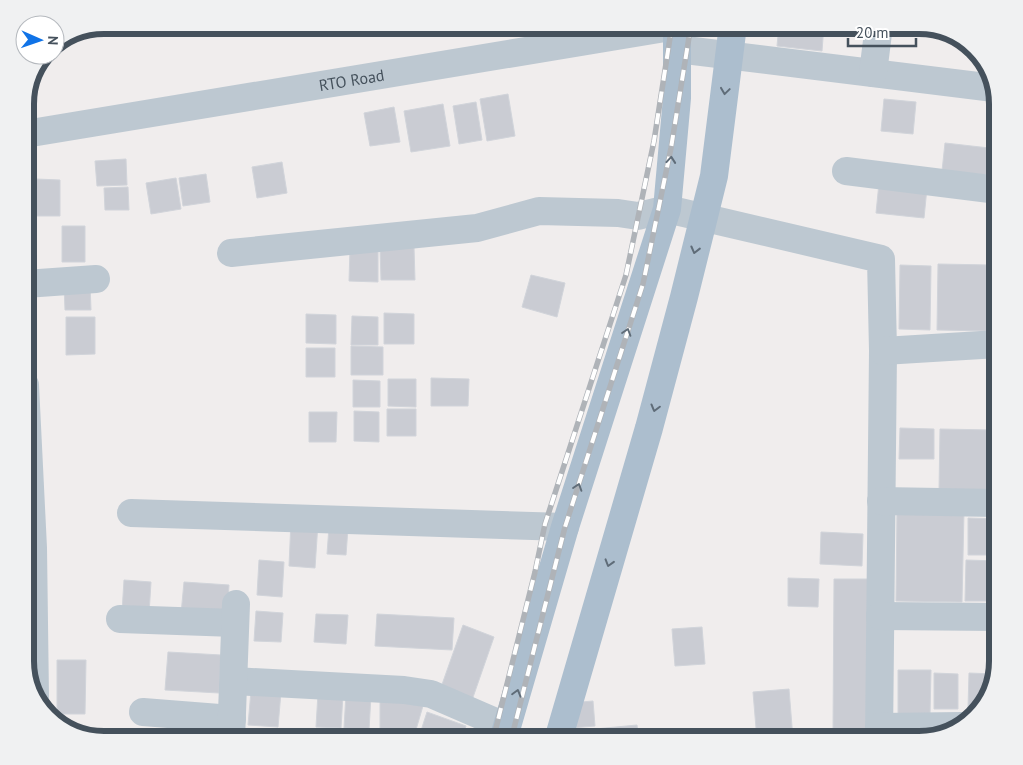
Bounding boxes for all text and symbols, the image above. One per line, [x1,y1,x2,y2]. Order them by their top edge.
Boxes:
north arrow [15,15,65,65]
scale bar [848,15,916,47]
text: 20 m [856,23,889,42]
text: N [44,36,62,45]
street label: RTO Road [317,65,386,95]
one-way arrow [720,87,731,95]
one-way arrow [666,156,677,164]
one-way arrow [690,246,701,255]
one-way arrow [622,329,632,337]
one-way arrow [650,403,660,411]
one-way arrow [572,483,582,492]
one-way arrow [604,559,614,567]
one-way arrow [511,689,522,698]

